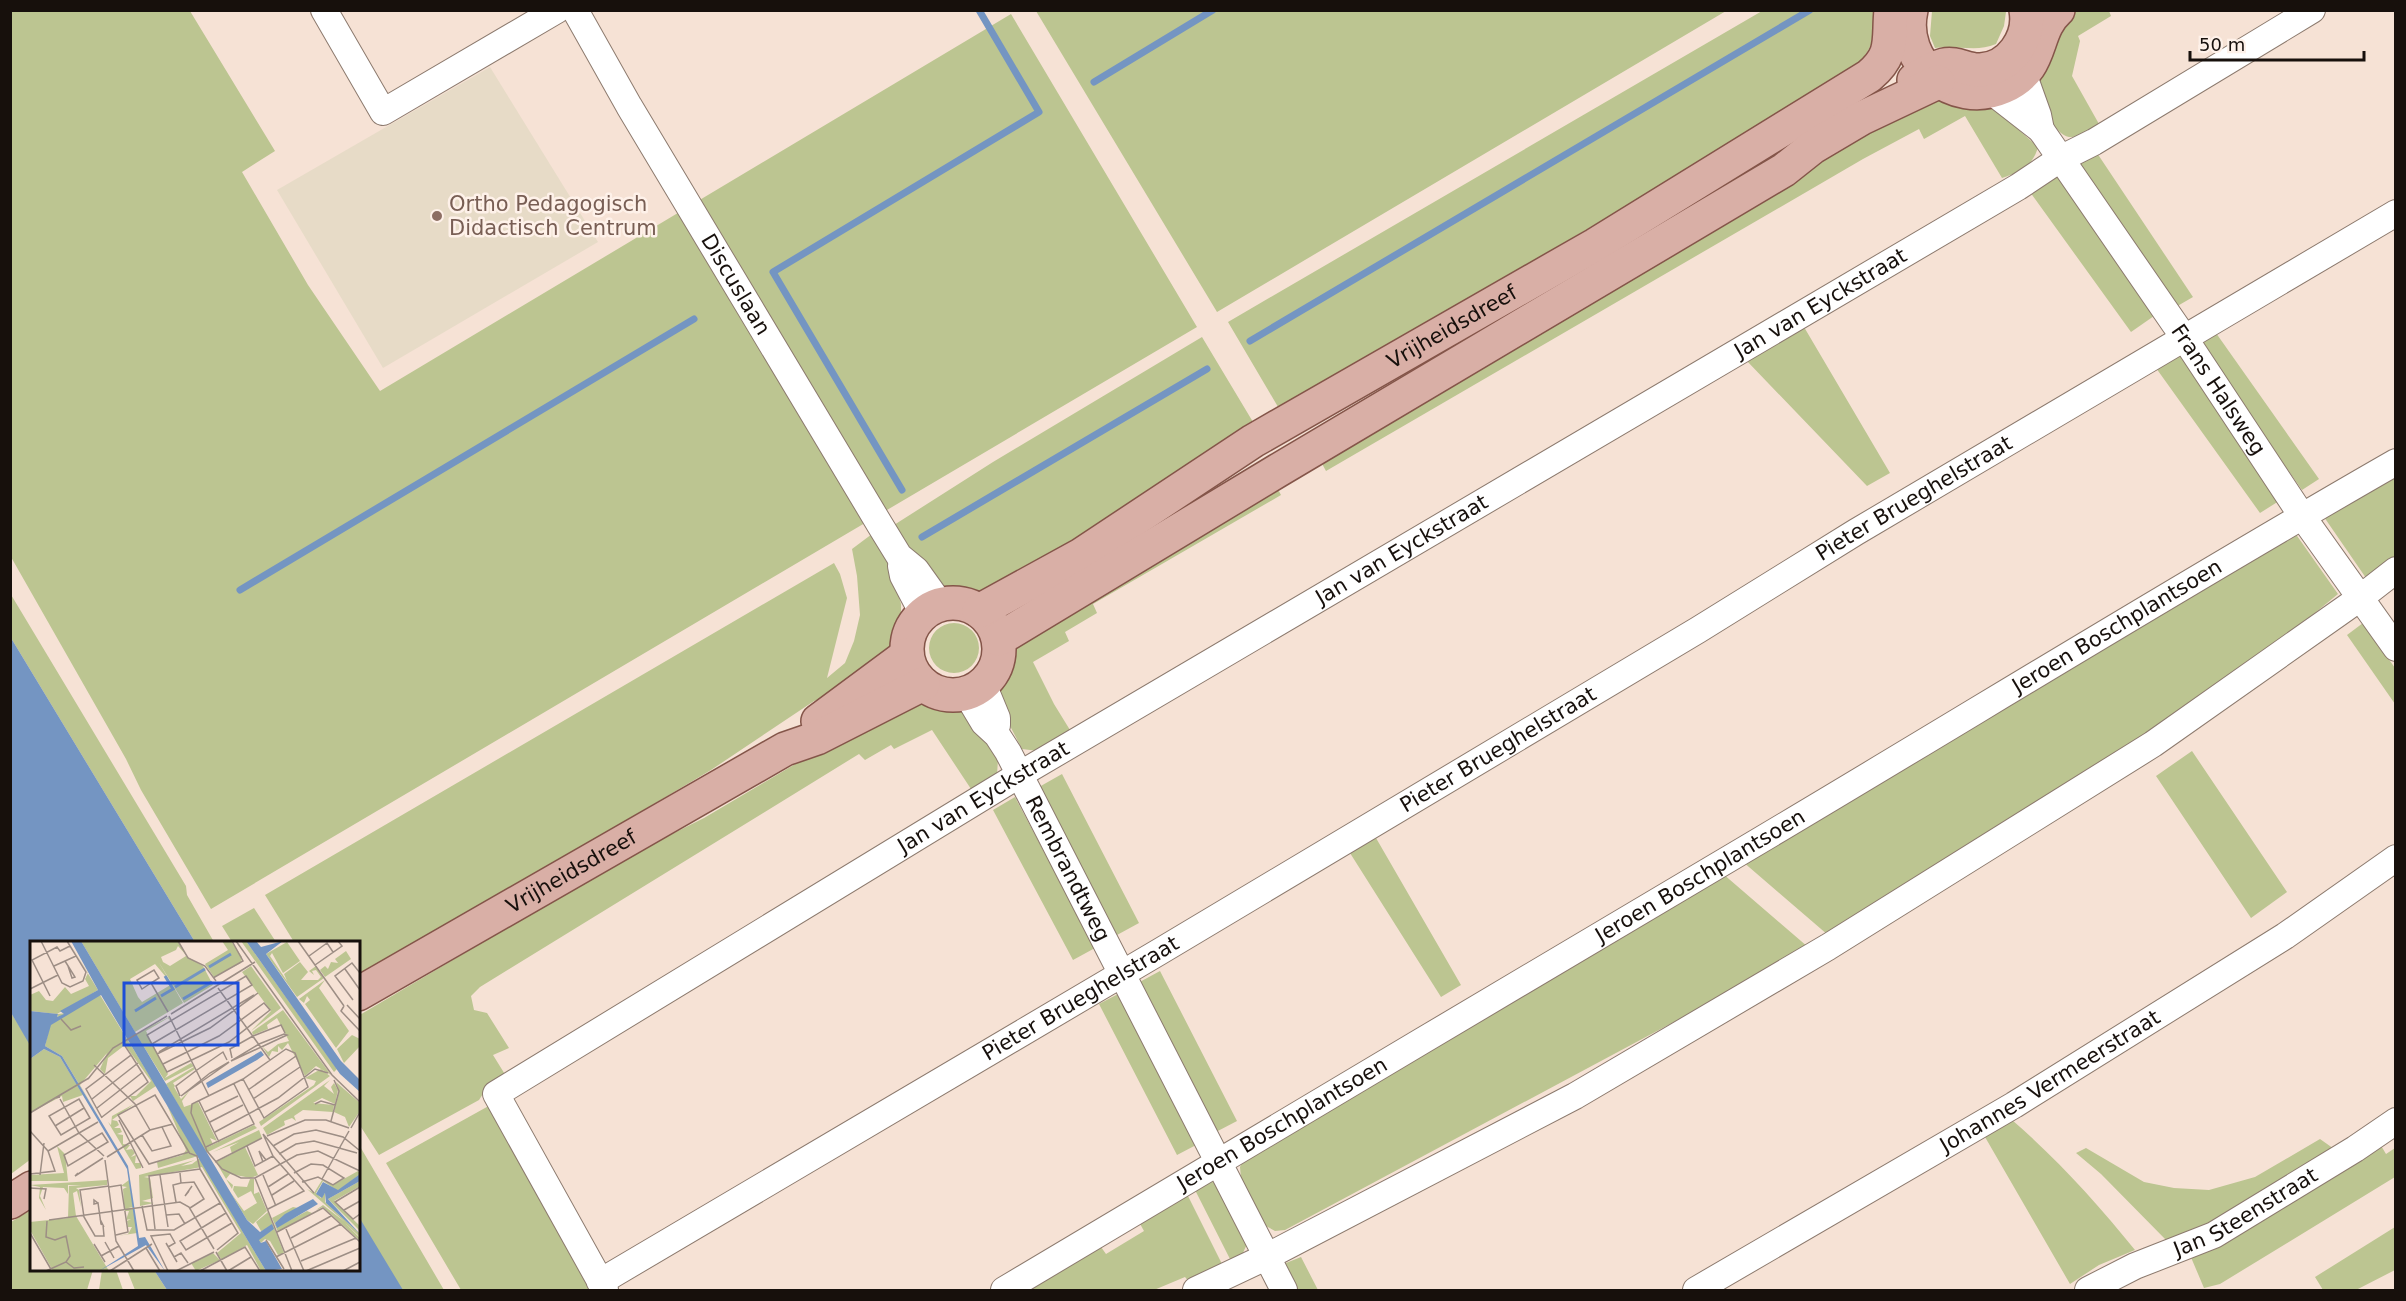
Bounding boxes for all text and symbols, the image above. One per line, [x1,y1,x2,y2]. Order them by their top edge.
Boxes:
scale bar [2190,24,2364,62]
text: 50 m [2199,34,2245,55]
place label: Ortho Pedagogisch Didactisch Centrum [449,192,657,240]
marker: Ortho Pedagogisch Didactisch Centrum [430,209,444,223]
street label: Discuslaan [696,229,775,339]
street label: Jan van Eyckstraat [1728,243,1911,364]
street label: Vrijheidsdreef [1383,280,1522,374]
street label: Frans Halsweg [2166,320,2270,460]
street label: Pieter Brueghelstraat [1812,431,2016,566]
street label: Jan van Eyckstraat [1310,490,1492,611]
street label: Jeroen Boschplantsoen [2006,554,2226,699]
street label: Pieter Brueghelstraat [1396,682,1600,817]
street label: Jan van Eyckstraat [892,736,1073,859]
street label: Rembrandtweg [1021,792,1115,945]
street label: Jeroen Boschplantsoen [1589,804,1809,949]
street label: Vrijheidsdreef [502,825,641,918]
street label: Pieter Brueghelstraat [978,931,1183,1066]
inset map [30,941,360,1271]
street label: Johannes Vermeerstraat [1934,1005,2164,1158]
street label: Jeroen Boschplantsoen [1171,1052,1391,1196]
street label: Jan Steenstraat [2168,1163,2322,1262]

